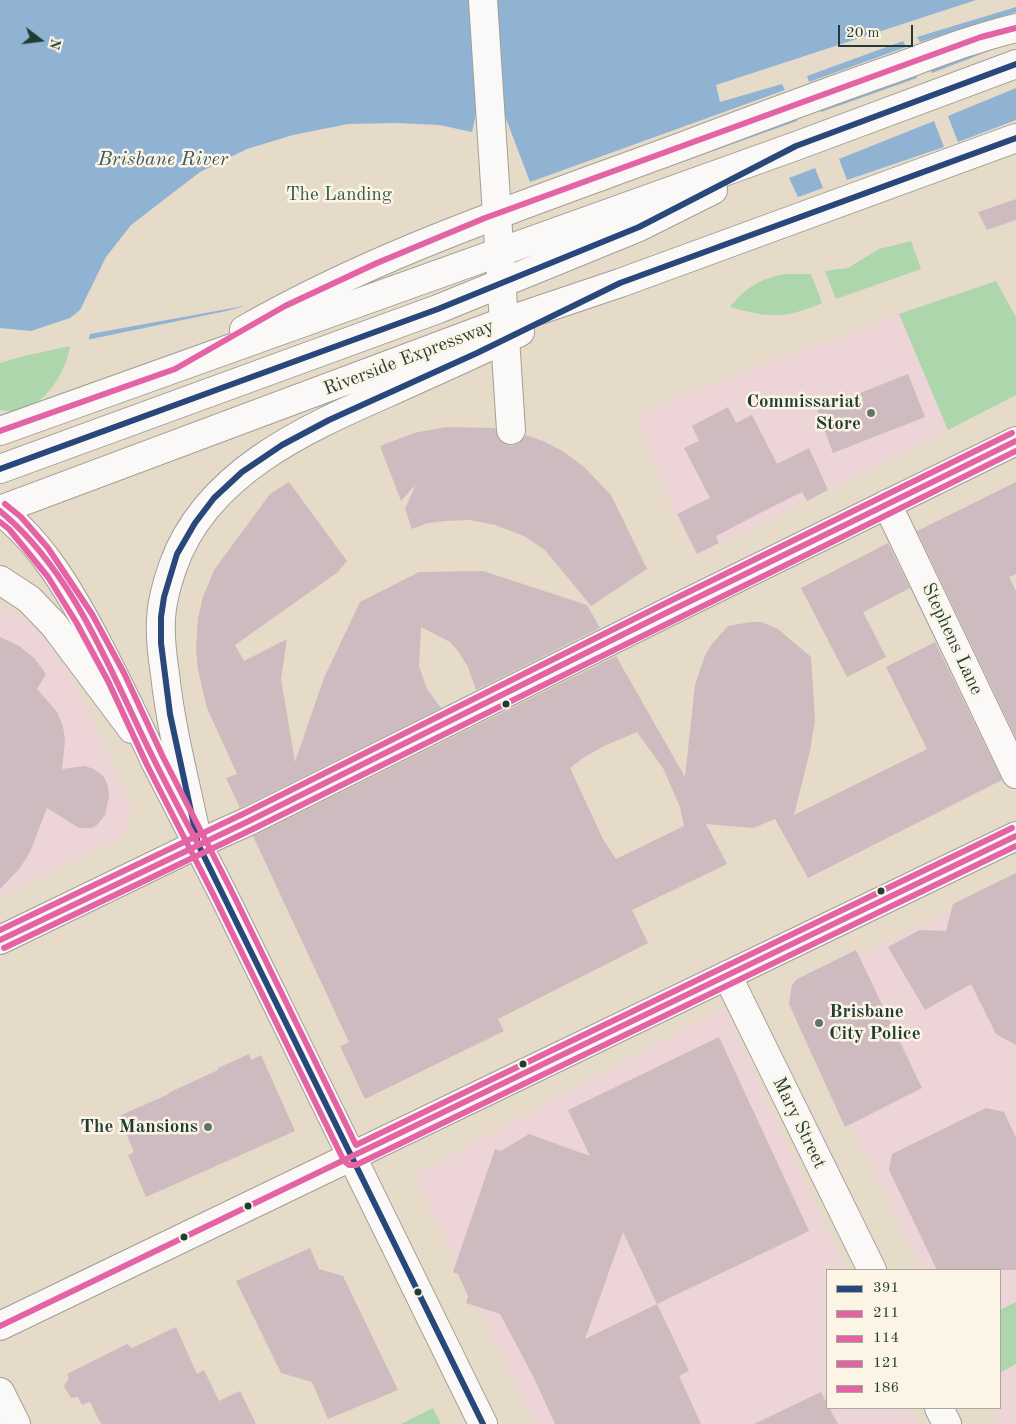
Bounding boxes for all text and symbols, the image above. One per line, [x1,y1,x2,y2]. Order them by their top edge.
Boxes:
north arrow [15,15,65,65]
scale bar [841,15,916,47]
text: 20 m [846,26,880,41]
text: N [46,37,63,51]
water label: Brisbane River [98,148,228,172]
park label: The Landing [286,184,392,206]
street label: Riverside Expressway [320,315,498,401]
place label: Commissariat Store [746,391,861,435]
marker: Commissariat Store [865,407,877,419]
street label: Stephens Lane [916,579,988,699]
unlabelled marker [501,699,511,709]
unlabelled marker [876,886,886,896]
place label: Brisbane City Police [829,1001,921,1045]
marker: Brisbane City Police [813,1017,825,1029]
unlabelled marker [518,1059,528,1069]
street label: Mary Street [767,1074,831,1172]
place label: The Mansions [80,1116,198,1138]
marker: The Mansions [202,1121,214,1133]
unlabelled marker [243,1201,253,1211]
unlabelled marker [179,1232,189,1242]
legend [826,1269,1001,1409]
text: 391 [873,1281,899,1296]
unlabelled marker [413,1287,423,1297]
text: 211 [873,1306,899,1321]
text: 114 [873,1331,899,1346]
text: 121 [873,1356,899,1371]
text: 186 [873,1381,899,1396]

